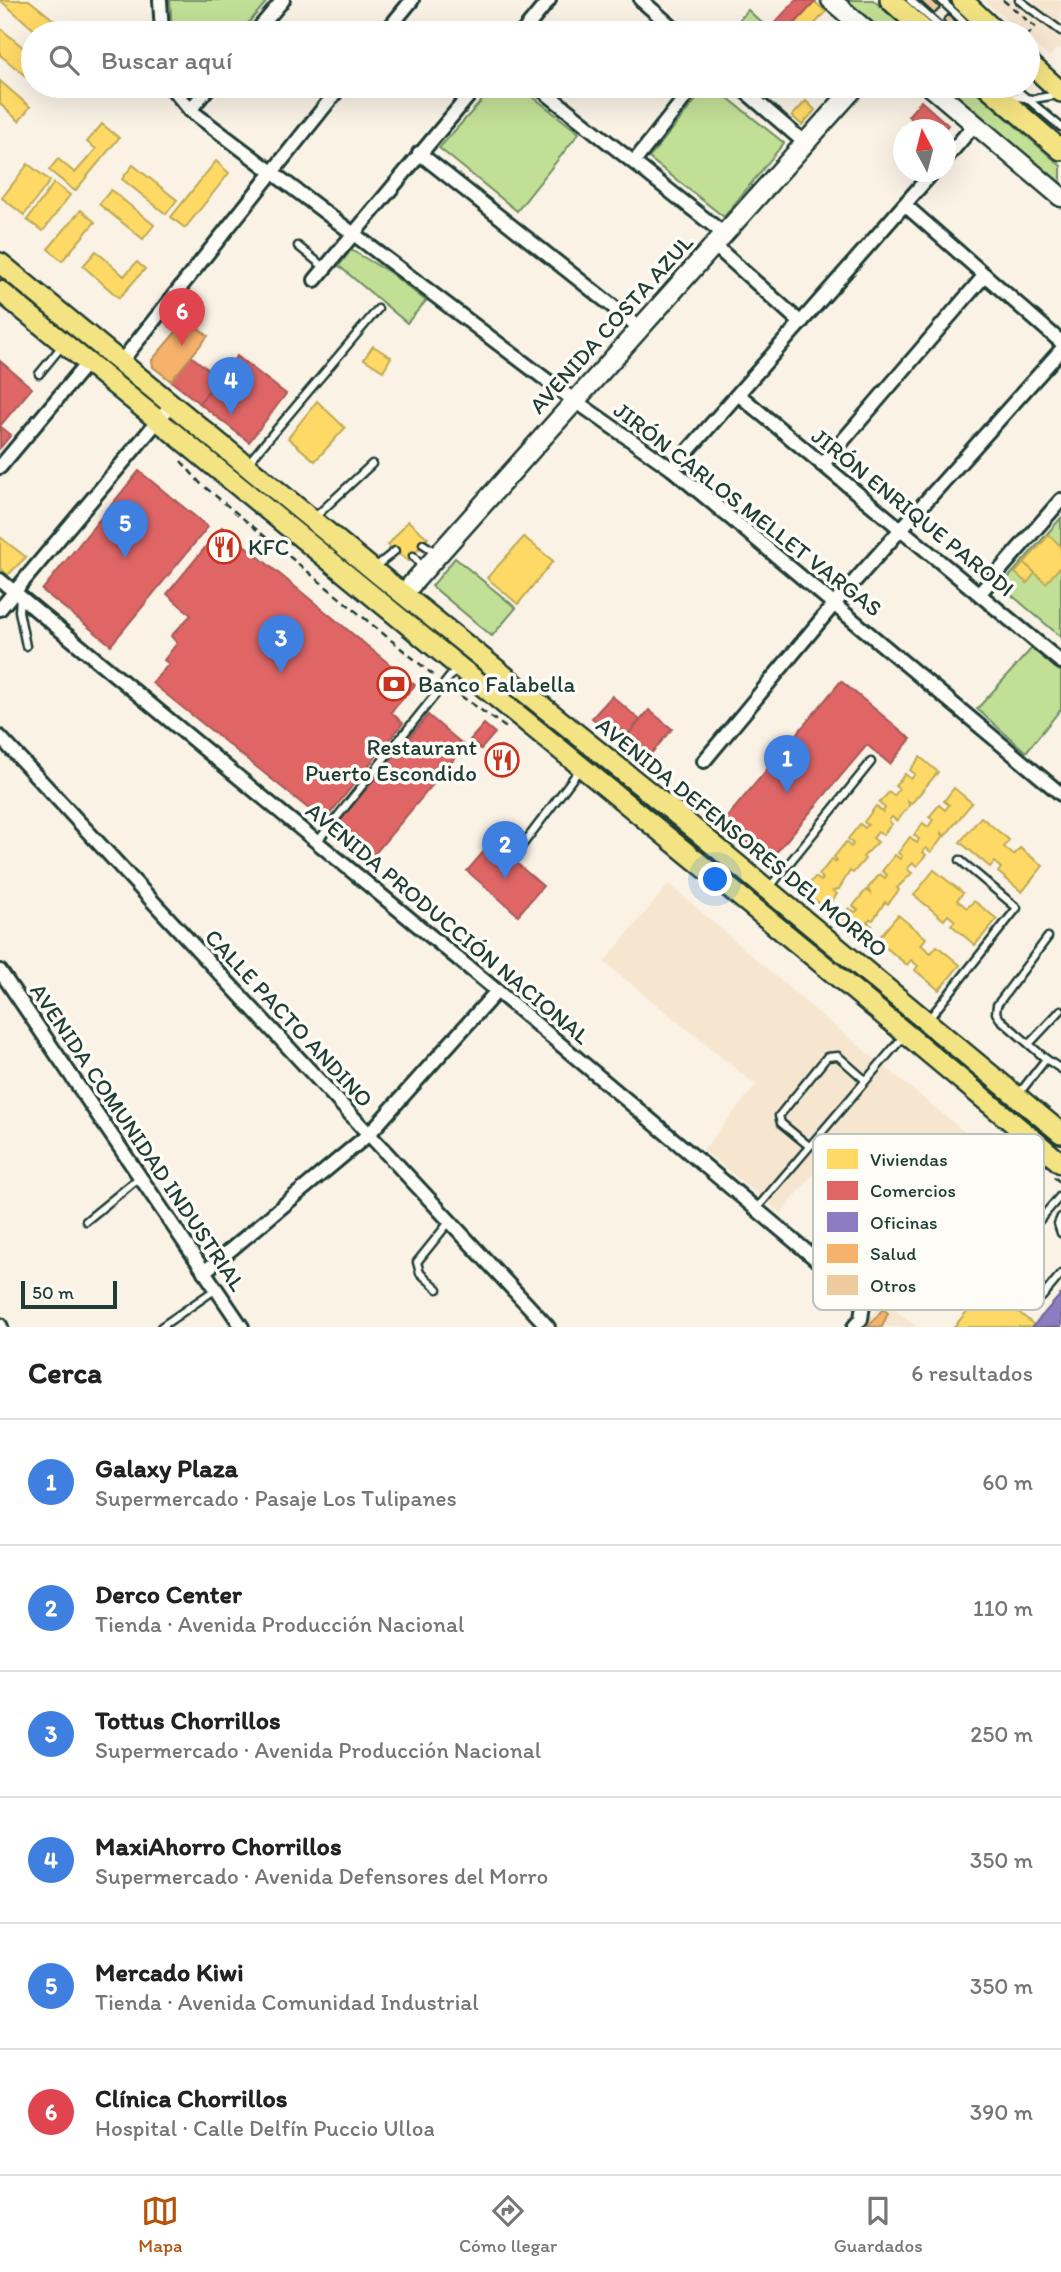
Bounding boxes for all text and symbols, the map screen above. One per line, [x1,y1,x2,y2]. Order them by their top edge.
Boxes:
search box [21,21,1040,98]
icon: search [45,41,83,79]
text: Buscar aquí [101,44,232,76]
north arrow [893,119,956,182]
street label: AVENIDA COSTA AZUL [523,228,699,419]
pin: 6 [159,288,205,346]
pin: 4 [208,357,254,415]
street label: JIRÓN CARLOS MELLET VARGAS [608,396,888,622]
street label: JIRÓN ENRIQUE PARODI [806,422,1020,602]
pin: 5 [102,500,148,558]
restaurant icon: KFC [205,528,243,566]
place label: KFC [248,533,289,561]
pin: 3 [258,615,304,673]
bank icon: Banco Falabella [375,665,413,703]
place label: Banco Falabella [418,670,575,698]
street label: AVENIDA DEFENSORES DEL MORRO [591,711,893,963]
place label: Restaurant Puerto Escondido [305,733,477,787]
pin: 1 [764,735,810,793]
restaurant icon: Restaurant Puerto Escondido [483,741,521,779]
street label: AVENIDA PRODUCCIÓN NACIONAL [300,796,596,1050]
pin: 2 [482,821,528,879]
your location [698,862,732,896]
street label: CALLE PACTO ANDINO [199,923,379,1113]
street label: AVENIDA COMUNIDAD INDUSTRIAL [24,978,252,1296]
legend [813,1134,1044,1310]
text: Viviendas [870,1148,948,1171]
text: Comercios [870,1179,956,1202]
text: Oficinas [870,1211,938,1234]
text: Salud [870,1242,917,1265]
text: Otros [870,1274,916,1297]
scale bar [21,1278,117,1310]
text: 50 m [32,1281,74,1304]
text: Cerca [28,1354,102,1391]
text: 6 resultados [911,1359,1033,1387]
text: Galaxy Plaza [95,1452,238,1484]
text: 1 [46,1468,56,1496]
text: 60 m [982,1468,1033,1496]
text: Supermercado · Pasaje Los Tulipanes [95,1484,457,1512]
text: Derco Center [95,1578,242,1610]
text: 2 [45,1594,57,1622]
text: 110 m [973,1594,1033,1622]
text: Tienda · Avenida Producción Nacional [95,1610,465,1638]
text: Tottus Chorrillos [95,1704,280,1736]
text: 3 [45,1720,57,1748]
text: 250 m [970,1720,1033,1748]
text: Supermercado · Avenida Producción Nacional [95,1736,541,1764]
text: MaxiAhorro Chorrillos [95,1830,342,1862]
text: 4 [44,1846,58,1874]
text: 350 m [970,1846,1033,1874]
text: Supermercado · Avenida Defensores del Morro [95,1862,548,1890]
text: Mercado Kiwi [95,1956,244,1988]
text: 5 [45,1972,57,2000]
text: 350 m [970,1972,1033,2000]
text: Tienda · Avenida Comunidad Industrial [95,1988,479,2016]
text: Clínica Chorrillos [95,2082,287,2114]
text: 6 [45,2098,57,2126]
text: 390 m [970,2098,1033,2126]
text: Hospital · Calle Delfín Puccio Ulloa [95,2114,435,2142]
tab: Mapa [138,2192,182,2257]
tab: Cómo llegar [459,2192,557,2257]
tab: Guardados [834,2192,923,2257]

